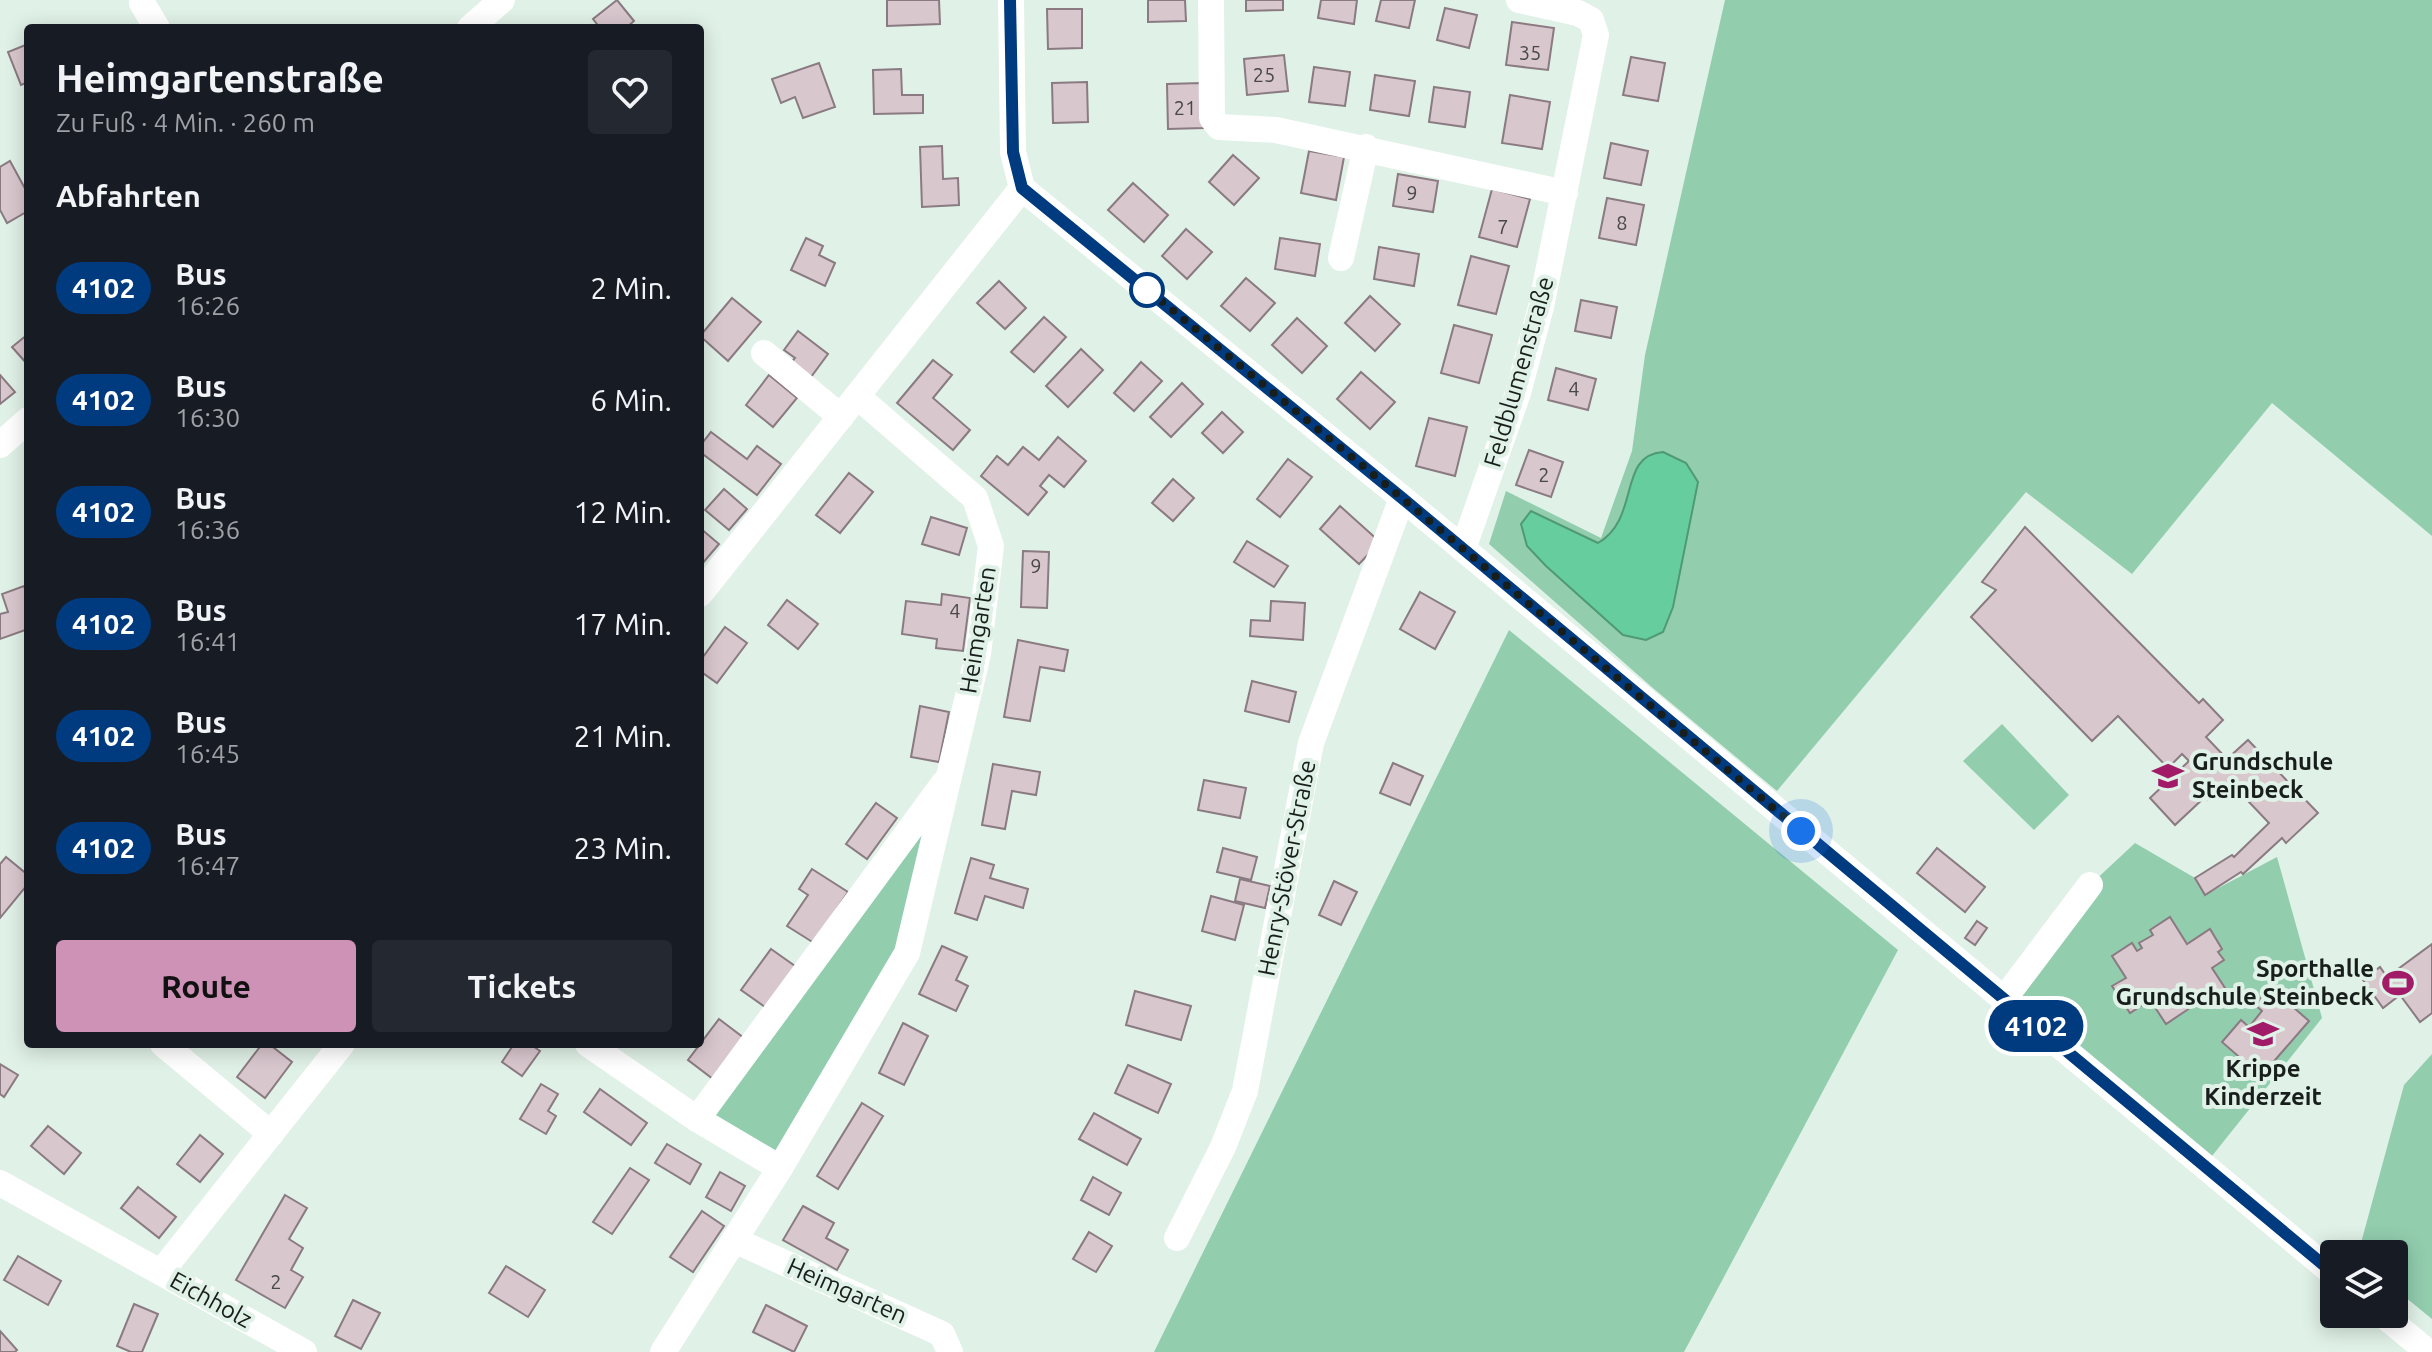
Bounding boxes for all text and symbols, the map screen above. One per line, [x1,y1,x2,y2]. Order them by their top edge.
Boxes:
house number: 35 [1519,41,1541,64]
button: heart [588,50,672,134]
text: Heimgartenstraße [56,57,384,99]
house number: 25 [1253,63,1275,86]
house number: 21 [1174,96,1196,119]
text: Zu Fuß · 4 Min. · 260 m [56,108,315,137]
text: Abfahrten [56,179,201,213]
house number: 9 [1406,181,1418,204]
house number: 8 [1616,211,1628,234]
house number: 7 [1497,215,1509,238]
text: Bus [175,257,227,291]
text: 2 Min. [590,271,672,305]
text: 4102 [72,272,135,303]
unlabelled marker [1130,273,1164,307]
street label: Feldblumenstraße [1478,274,1559,470]
text: 16:26 [175,291,240,320]
text: Bus [175,369,227,403]
house number: 4 [1568,377,1580,400]
text: 6 Min. [590,383,672,417]
text: 4102 [72,384,135,415]
text: 16:30 [175,403,240,432]
house number: 2 [1538,463,1550,486]
text: Bus [175,481,227,515]
text: 12 Min. [573,495,672,529]
text: 4102 [72,496,135,527]
text: 16:36 [175,515,240,544]
house number: 9 [1030,554,1042,577]
street label: Heimgarten [954,565,1001,695]
text: Bus [175,593,227,627]
house number: 4 [949,599,961,622]
text: 17 Min. [573,607,672,641]
text: 4102 [72,608,135,639]
text: 16:41 [175,627,240,656]
text: Bus [175,705,227,739]
text: 21 Min. [573,719,672,753]
text: 4102 [72,720,135,751]
text: 16:45 [175,739,240,768]
place label: Grundschule Steinbeck [2192,748,2333,803]
street label: Henry-Stöver-Straße [1252,758,1321,978]
school or university icon: Grundschule Steinbeck [2151,759,2185,793]
your location [1781,811,1821,851]
text: Bus [175,817,227,851]
text: 23 Min. [573,831,672,865]
text: 4102 [72,832,135,863]
text: 16:47 [175,851,240,880]
button: Route [56,940,356,1032]
button: Tickets [372,940,672,1032]
place label: Sporthalle Grundschule Steinbeck [2116,955,2375,1010]
sports icon: Sporthalle Grundschule Steinbeck [2381,966,2415,1000]
line badge: 4102 [1980,1000,2092,1052]
text: 4102 [2004,1010,2068,1041]
school or university icon: Krippe Kinderzeit [2246,1017,2280,1051]
place label: Krippe Kinderzeit [2204,1055,2322,1110]
map controls [2320,1240,2408,1328]
button: layers [2320,1240,2408,1328]
street label: Heimgarten [783,1252,911,1329]
street label: Eichholz [166,1266,257,1333]
house number: 2 [270,1270,282,1293]

